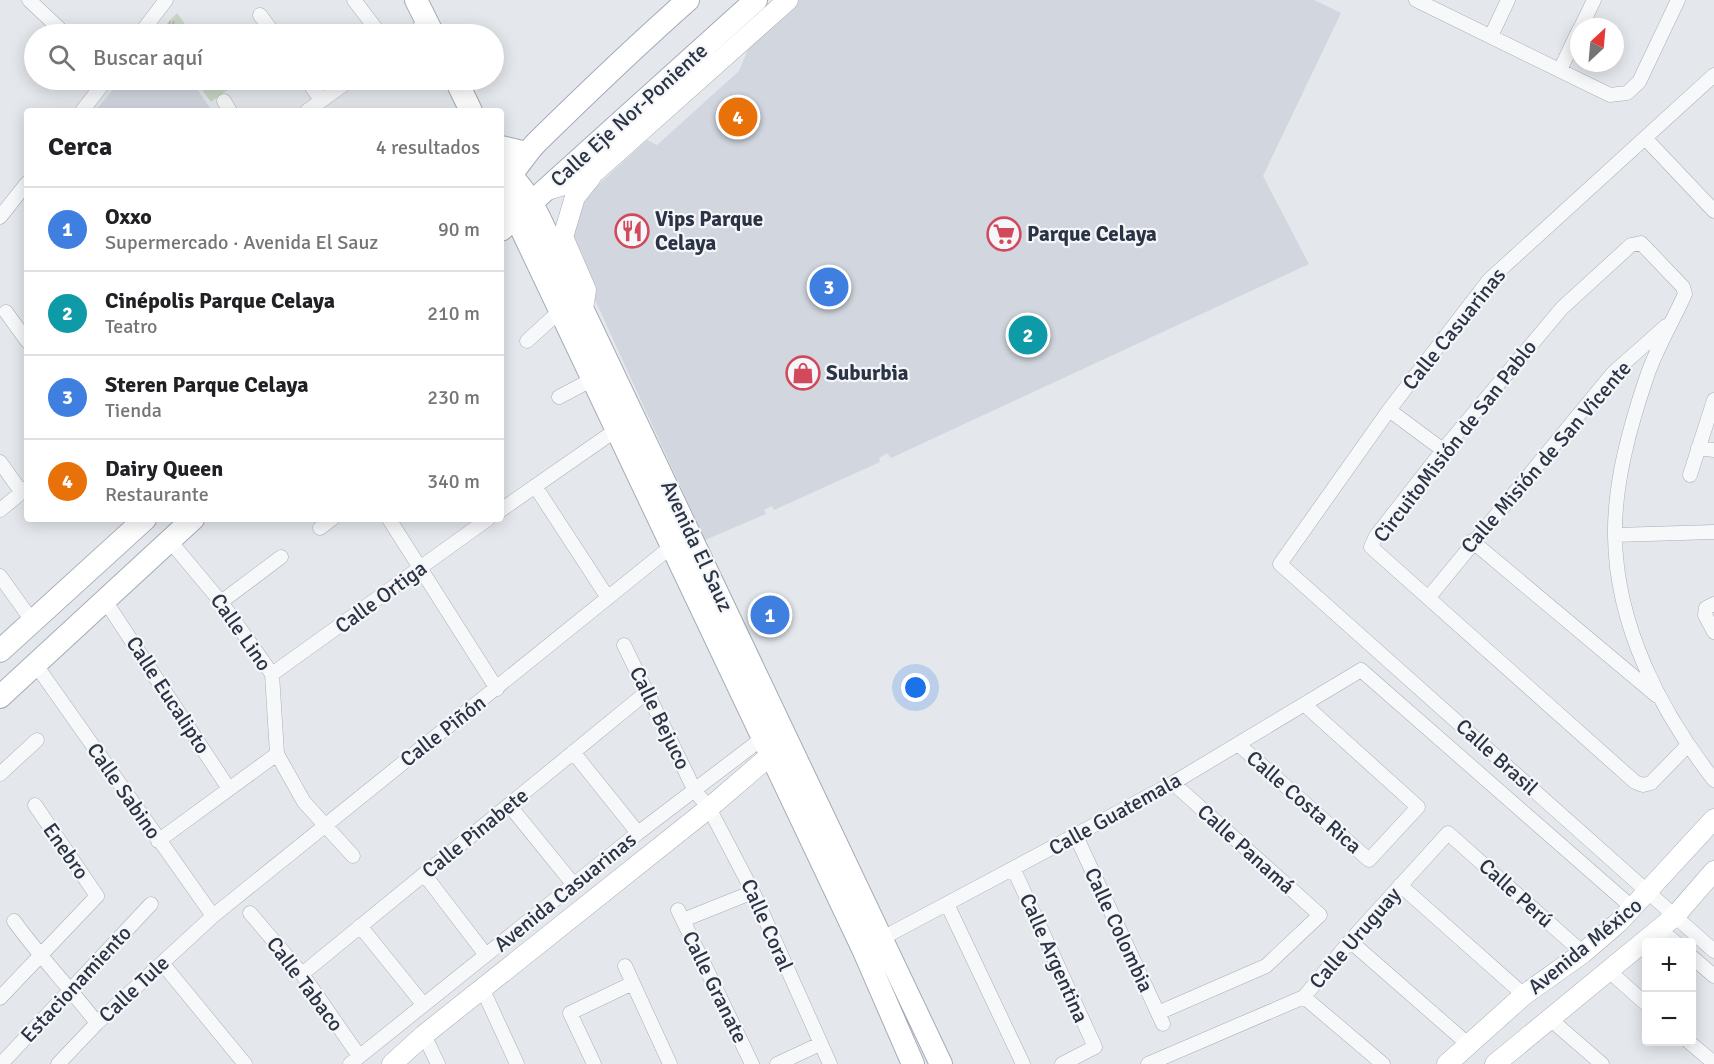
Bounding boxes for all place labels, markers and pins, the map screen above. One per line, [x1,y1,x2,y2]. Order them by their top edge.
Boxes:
pin: 4 [718,94,758,140]
place label: Vips Parque Celaya [655,206,763,256]
restaurant icon: Vips Parque Celaya [614,213,650,249]
supermarket icon: Parque Celaya [986,216,1022,252]
place label: Parque Celaya [1027,221,1157,247]
pin: 3 [810,264,848,310]
pin: 2 [1008,312,1048,358]
shop icon: Suburbia [785,355,821,391]
place label: Suburbia [826,360,909,386]
pin: 1 [750,592,790,638]

